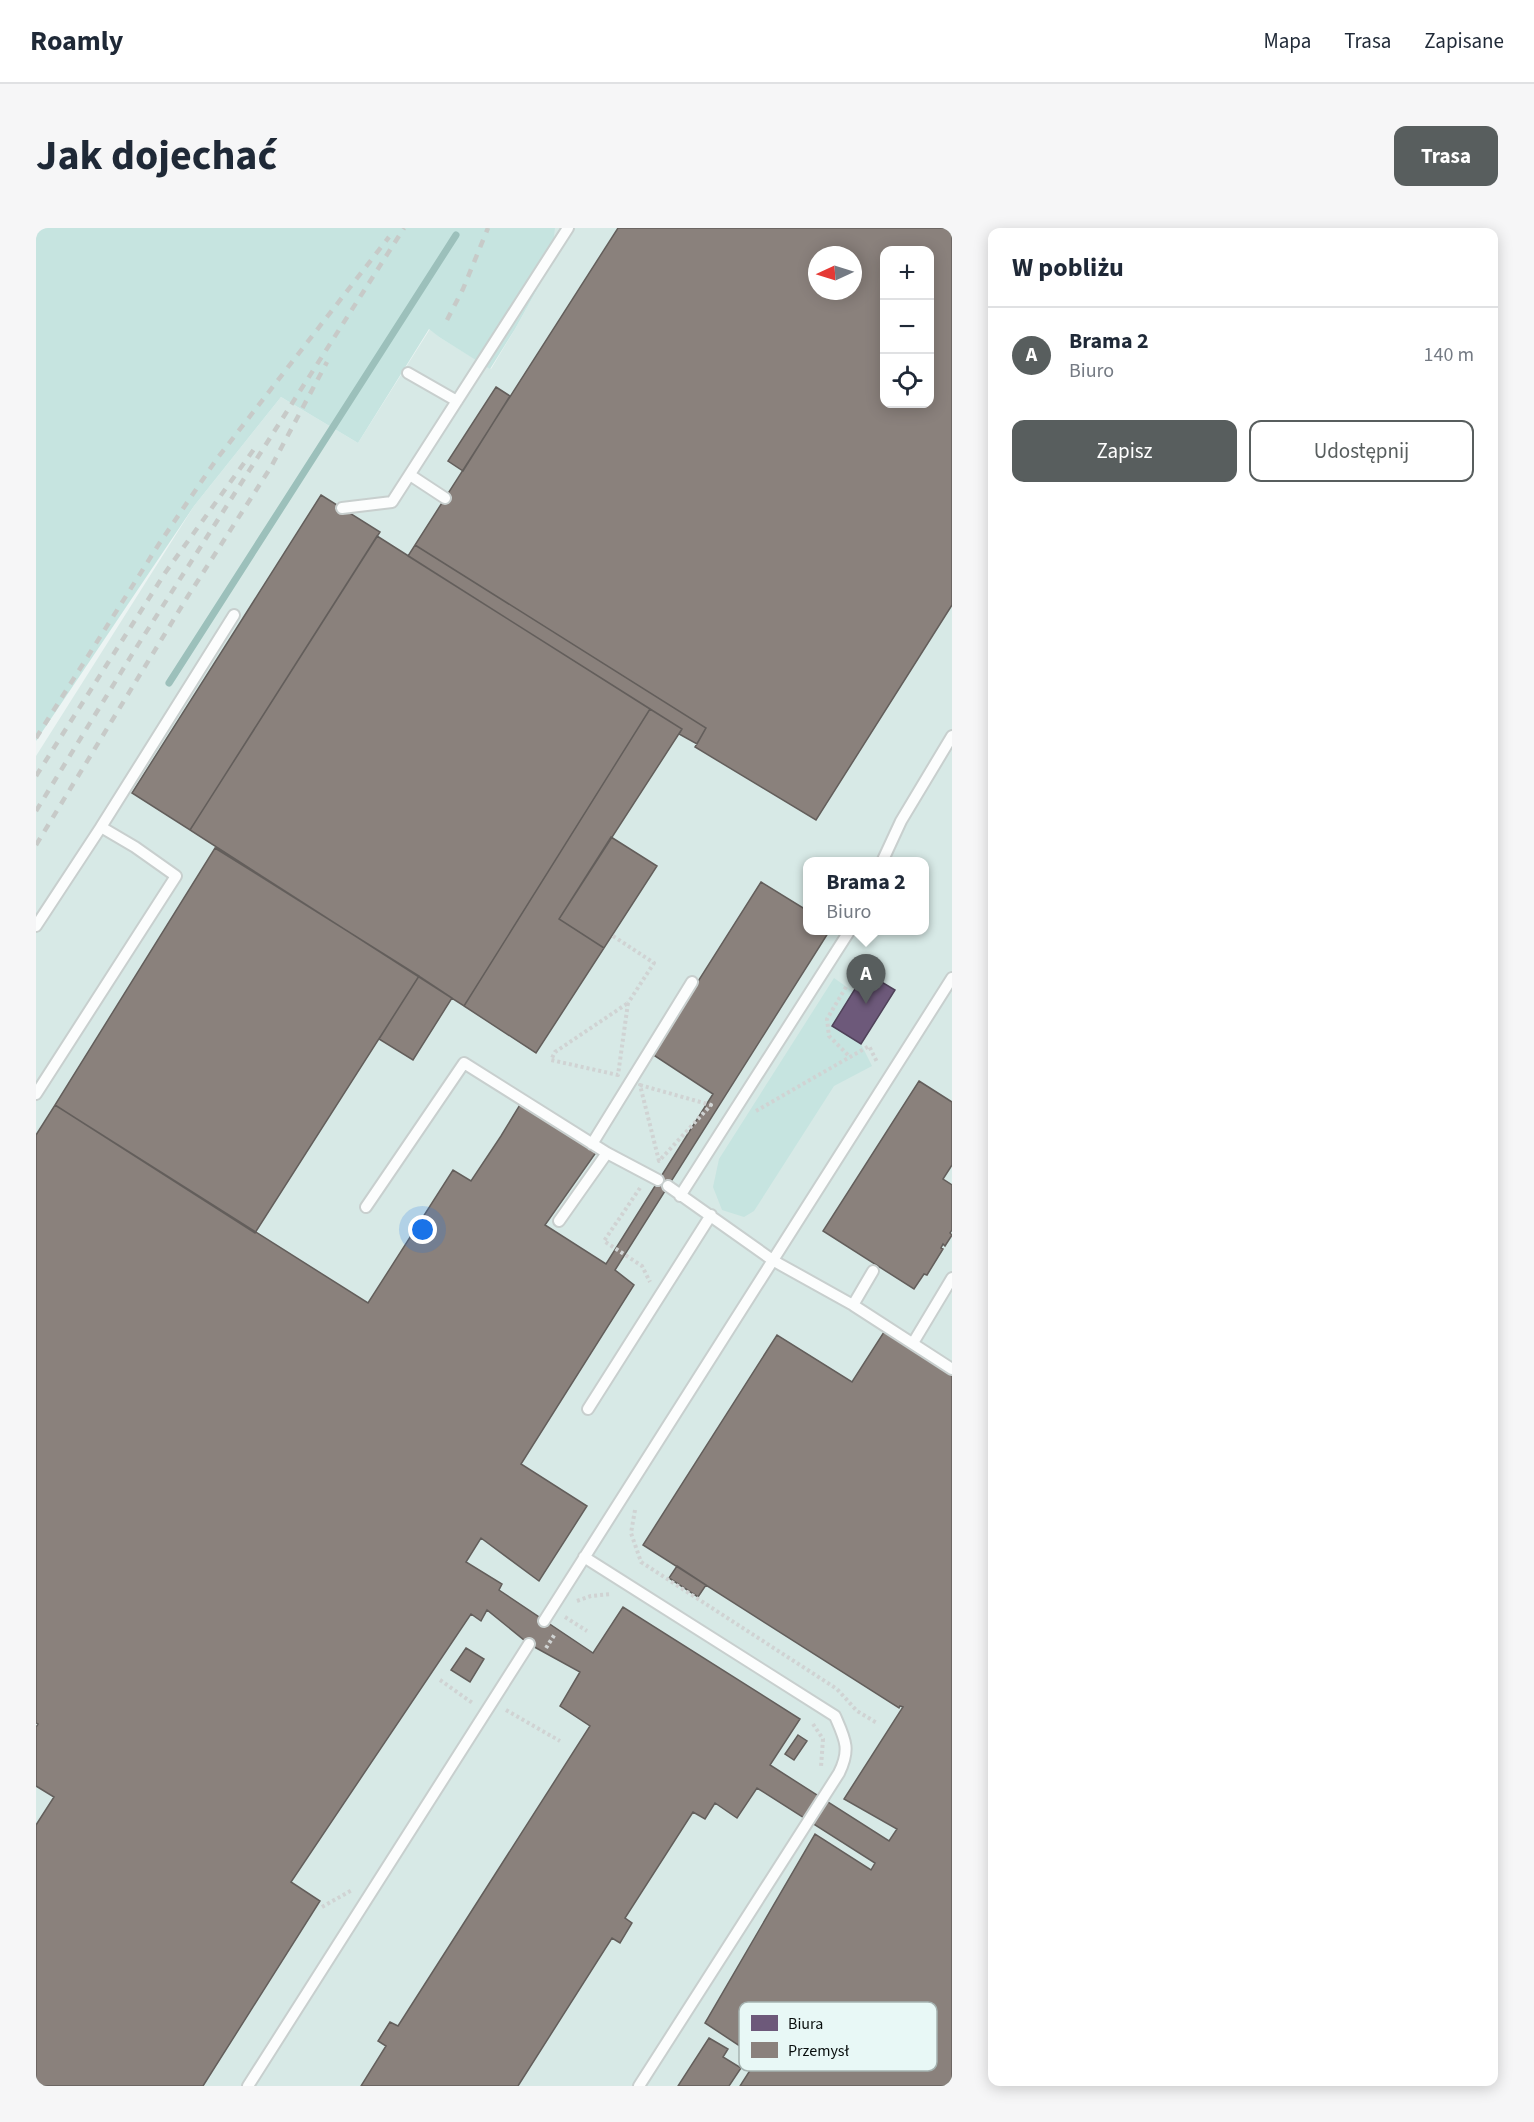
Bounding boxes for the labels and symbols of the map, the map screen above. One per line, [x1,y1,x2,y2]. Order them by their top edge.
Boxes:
north arrow [808,246,862,300]
pin: A [846,954,886,1004]
your location [408,1215,437,1244]
legend [739,2002,937,2071]
text: Biura [788,2013,823,2035]
text: Przemysł [788,2040,850,2062]

